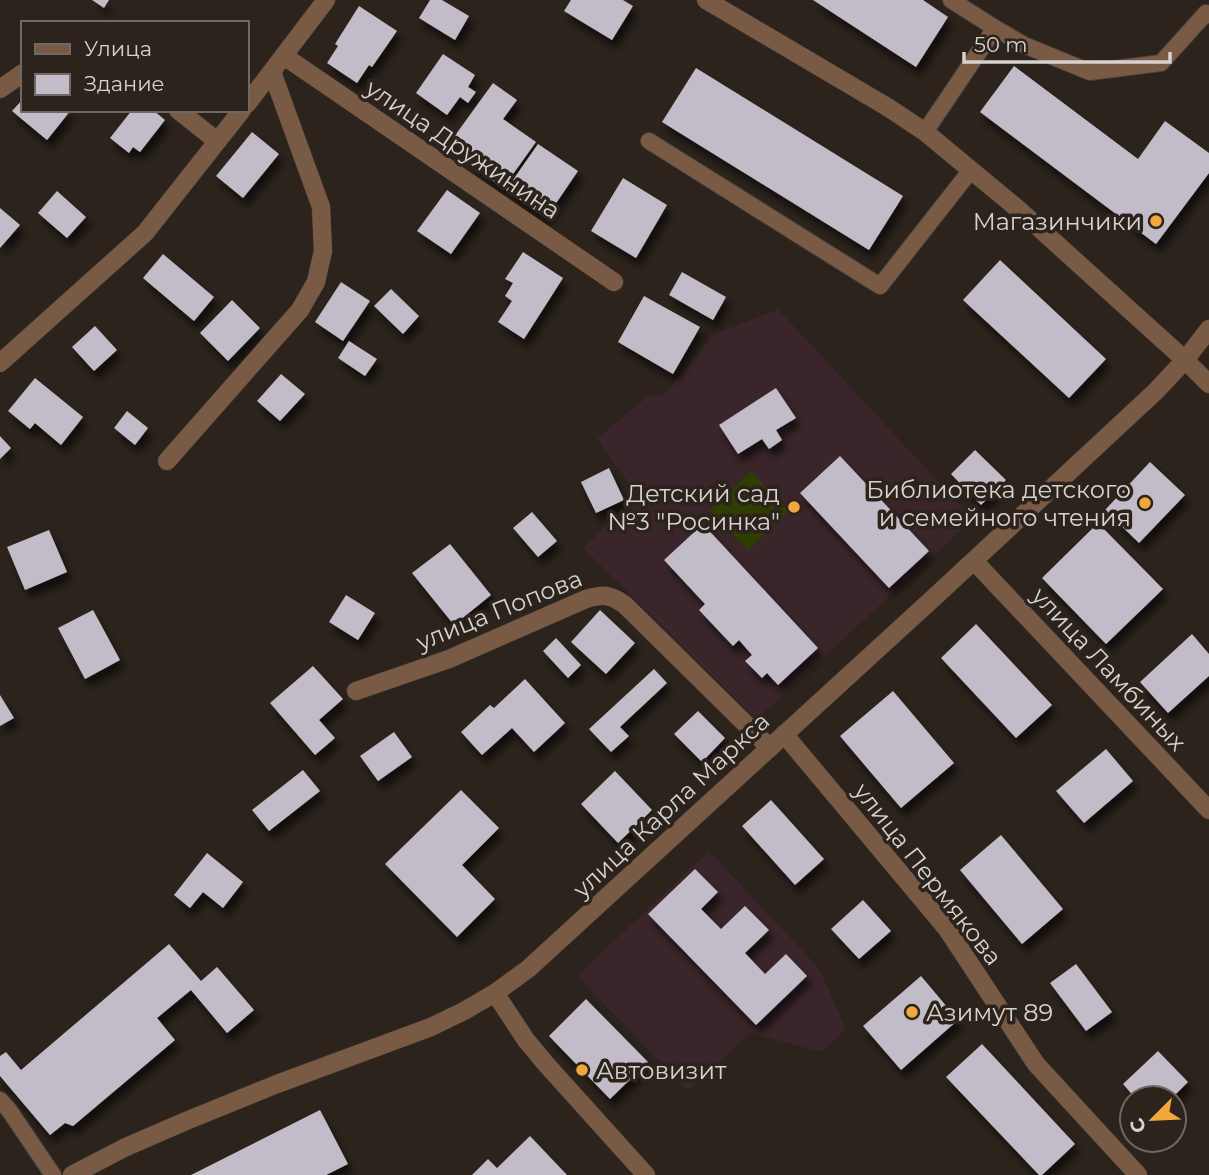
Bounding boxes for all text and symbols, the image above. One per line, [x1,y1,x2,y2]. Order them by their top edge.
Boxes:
legend [21,21,248,112]
scale bar [964,21,1170,65]
text: 50 m [974,32,1028,57]
text: Улица [84,36,152,61]
text: Здание [84,71,165,96]
street label: улица Дружинина [359,73,566,225]
place label: Магазинчики [973,207,1142,236]
marker: Магазинчики [1148,213,1164,229]
place label: Библиотека детского и семейного чтения [866,475,1131,532]
place label: Детский сад №3 "Росинка" [608,479,780,536]
marker: Библиотека детского и семейного чтения [1137,495,1153,511]
marker: Детский сад №3 "Росинка" [786,499,802,515]
street label: улица Попова [411,564,586,657]
street label: улица Ламбиных [1025,580,1192,757]
street label: улица Карла Маркса [566,706,775,904]
street label: улица Пермякова [847,776,1008,971]
place label: Азимут 89 [926,998,1053,1027]
marker: Азимут 89 [904,1004,920,1020]
place label: Автовизит [596,1056,727,1085]
marker: Автовизит [574,1062,590,1078]
north arrow [1118,1084,1188,1154]
text: С [1125,1115,1151,1137]

